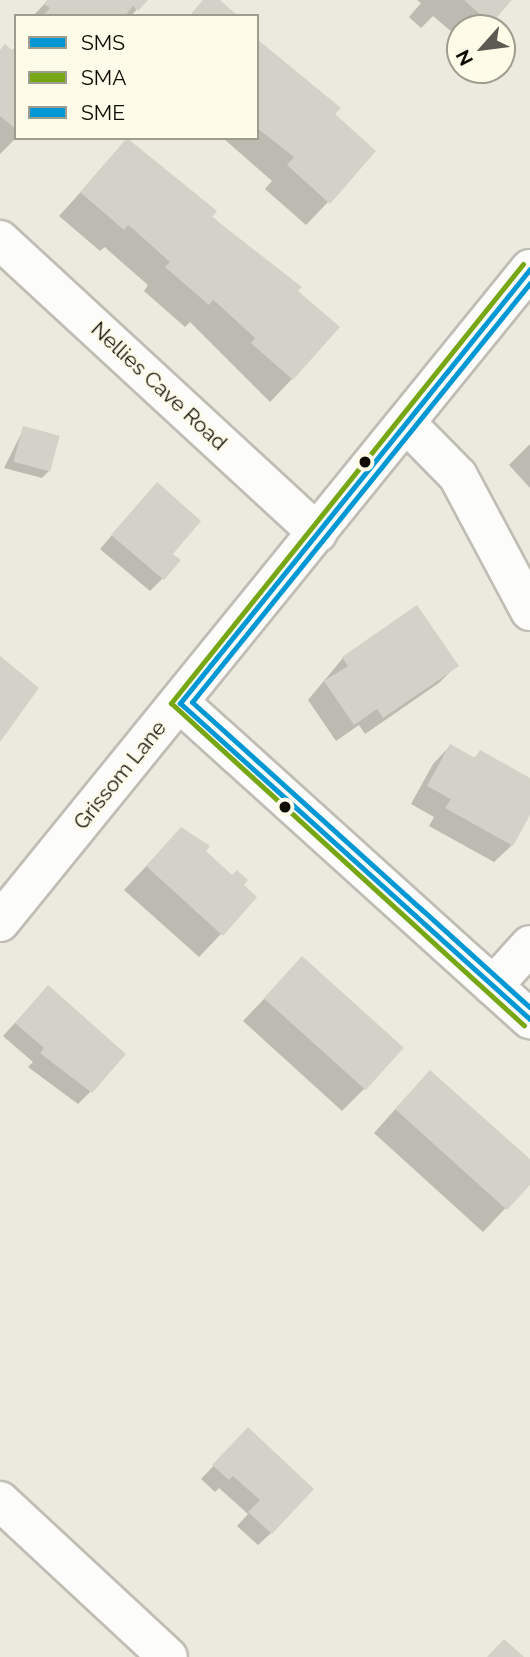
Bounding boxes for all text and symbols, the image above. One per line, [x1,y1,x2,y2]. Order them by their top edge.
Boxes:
legend [14,14,259,140]
north arrow [446,14,516,84]
text: SMS [81,30,125,55]
text: N [451,46,477,69]
text: SMA [81,65,126,90]
text: SME [81,100,125,125]
street label: Nellies Cave Road [86,317,232,455]
unlabelled marker [358,455,372,469]
street label: Grissom Lane [68,716,172,834]
unlabelled marker [278,800,292,814]

